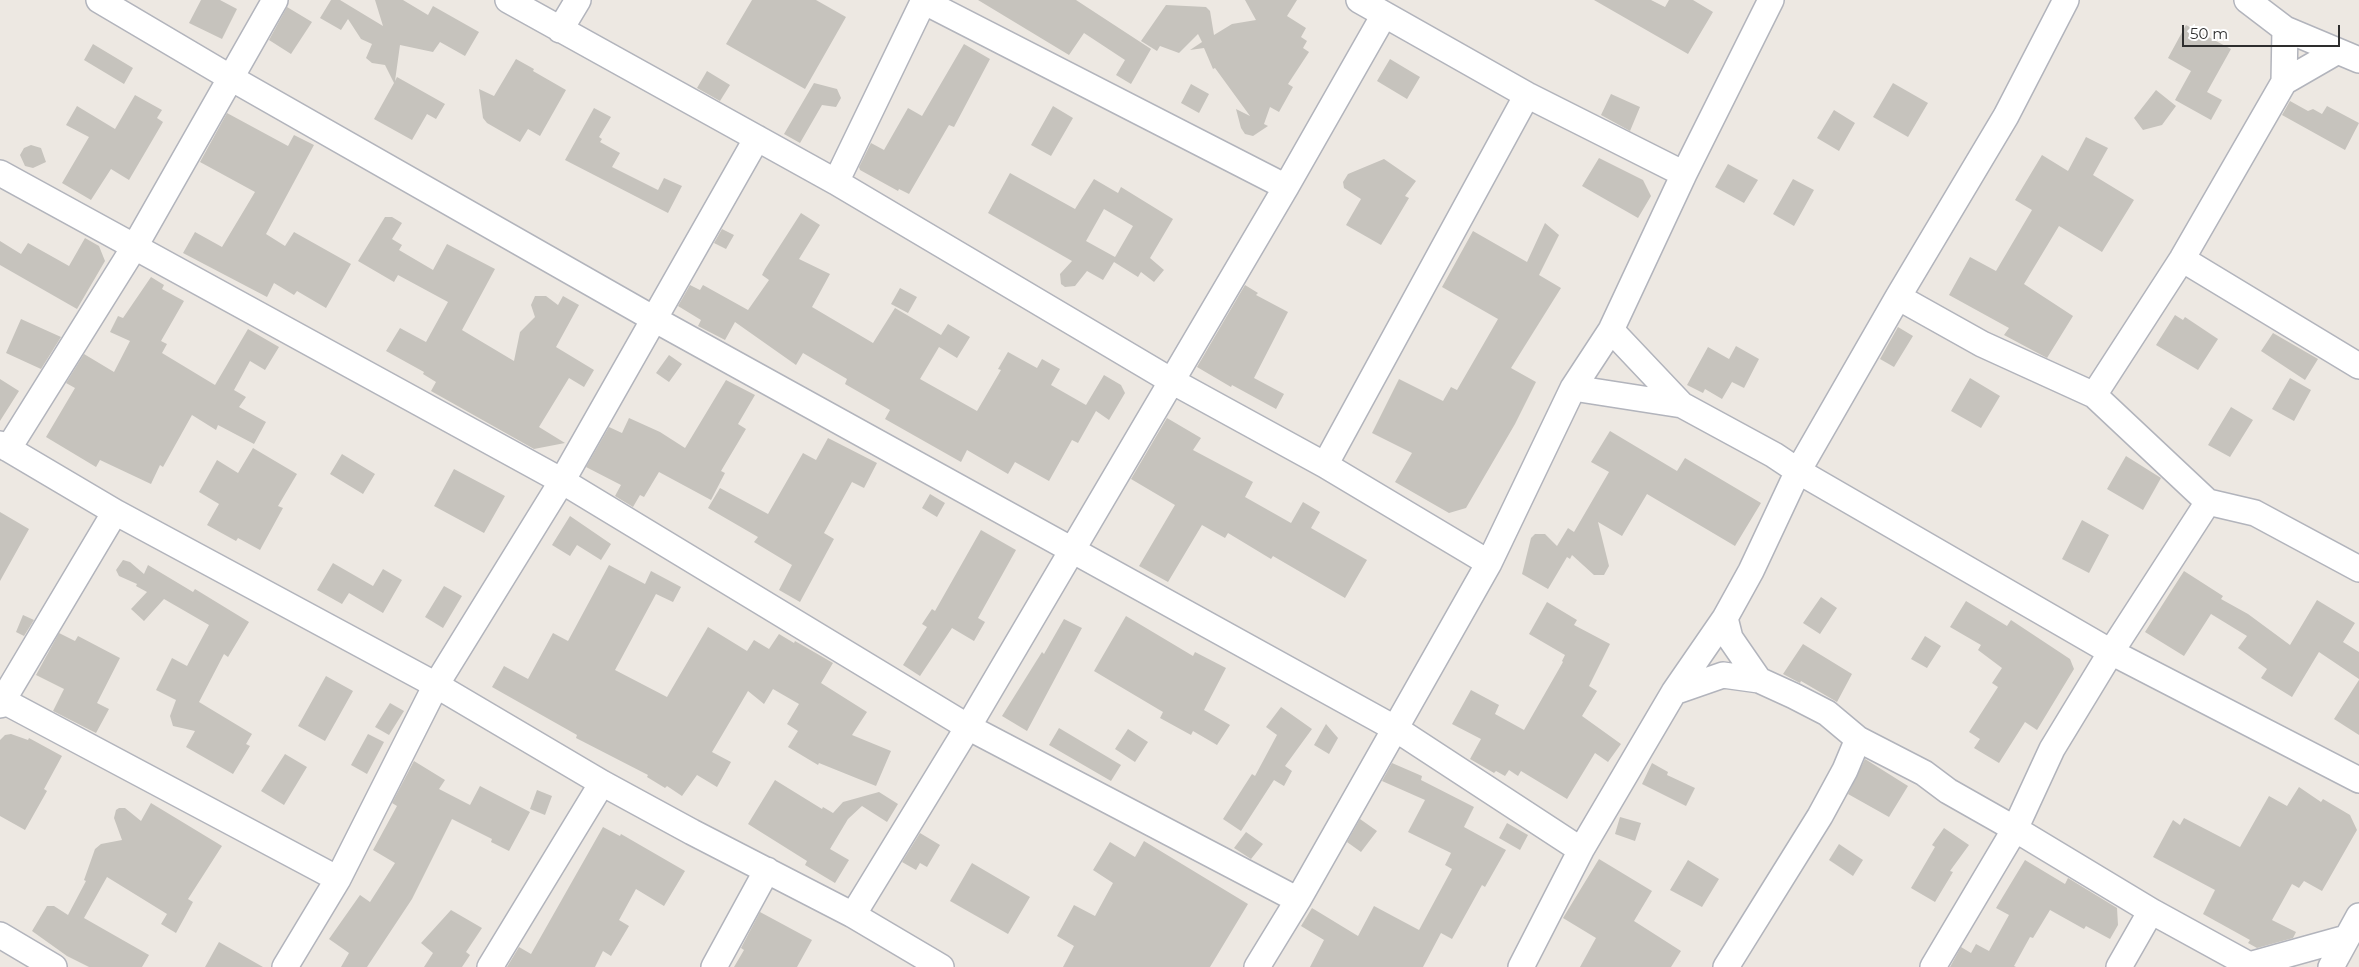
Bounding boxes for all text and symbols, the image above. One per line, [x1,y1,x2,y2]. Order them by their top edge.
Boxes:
scale bar [2184,15,2342,47]
text: 50 m [2190,24,2228,43]

